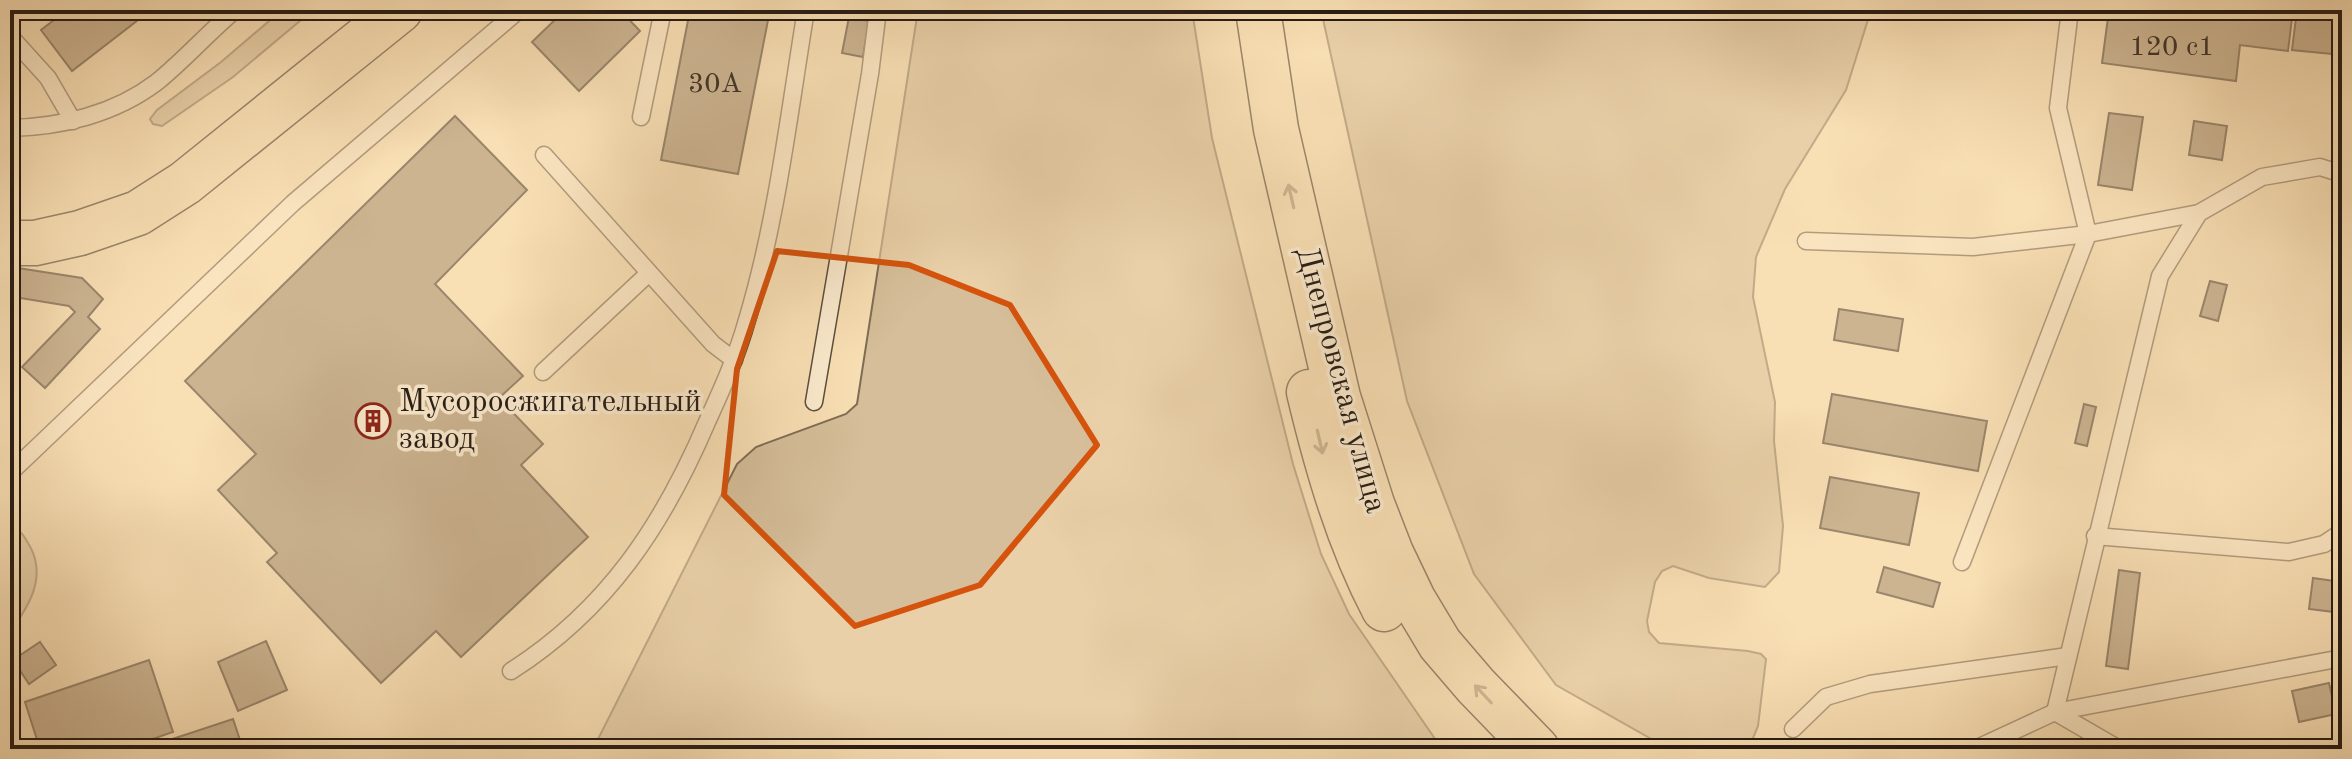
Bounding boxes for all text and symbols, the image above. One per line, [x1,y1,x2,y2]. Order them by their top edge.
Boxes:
house number: 120 с1 [2129,34,2215,62]
house number: 30А [688,71,742,99]
one-way arrow [1283,184,1298,209]
street label: Днепровская улица [1289,243,1391,517]
place label: Мусоросжигательный завод [399,387,701,456]
building icon: Мусоросжигательный завод [354,402,392,440]
one-way arrow [1314,429,1329,454]
one-way arrow [1474,684,1492,704]

